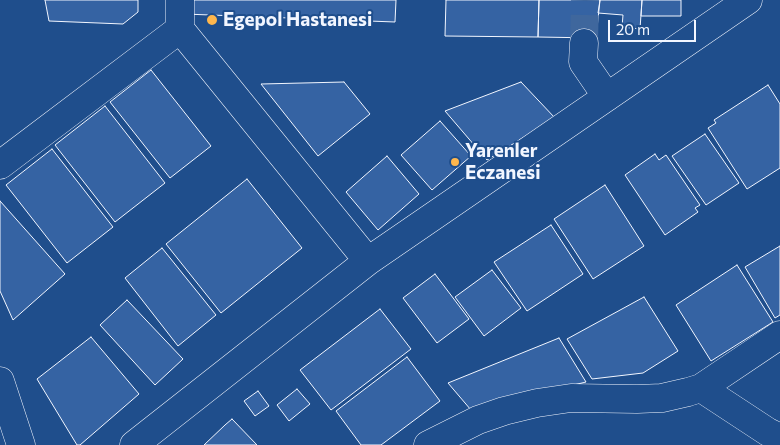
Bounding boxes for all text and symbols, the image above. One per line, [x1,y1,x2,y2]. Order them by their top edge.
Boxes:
place label: Egepol Hastanesi [223,9,372,31]
scale bar [610,10,698,42]
marker: Egepol Hastanesi [205,13,219,27]
text: 20 m [616,20,650,38]
place label: Yarenler Eczanesi [465,140,540,184]
marker: Yarenler Eczanesi [449,156,461,168]

